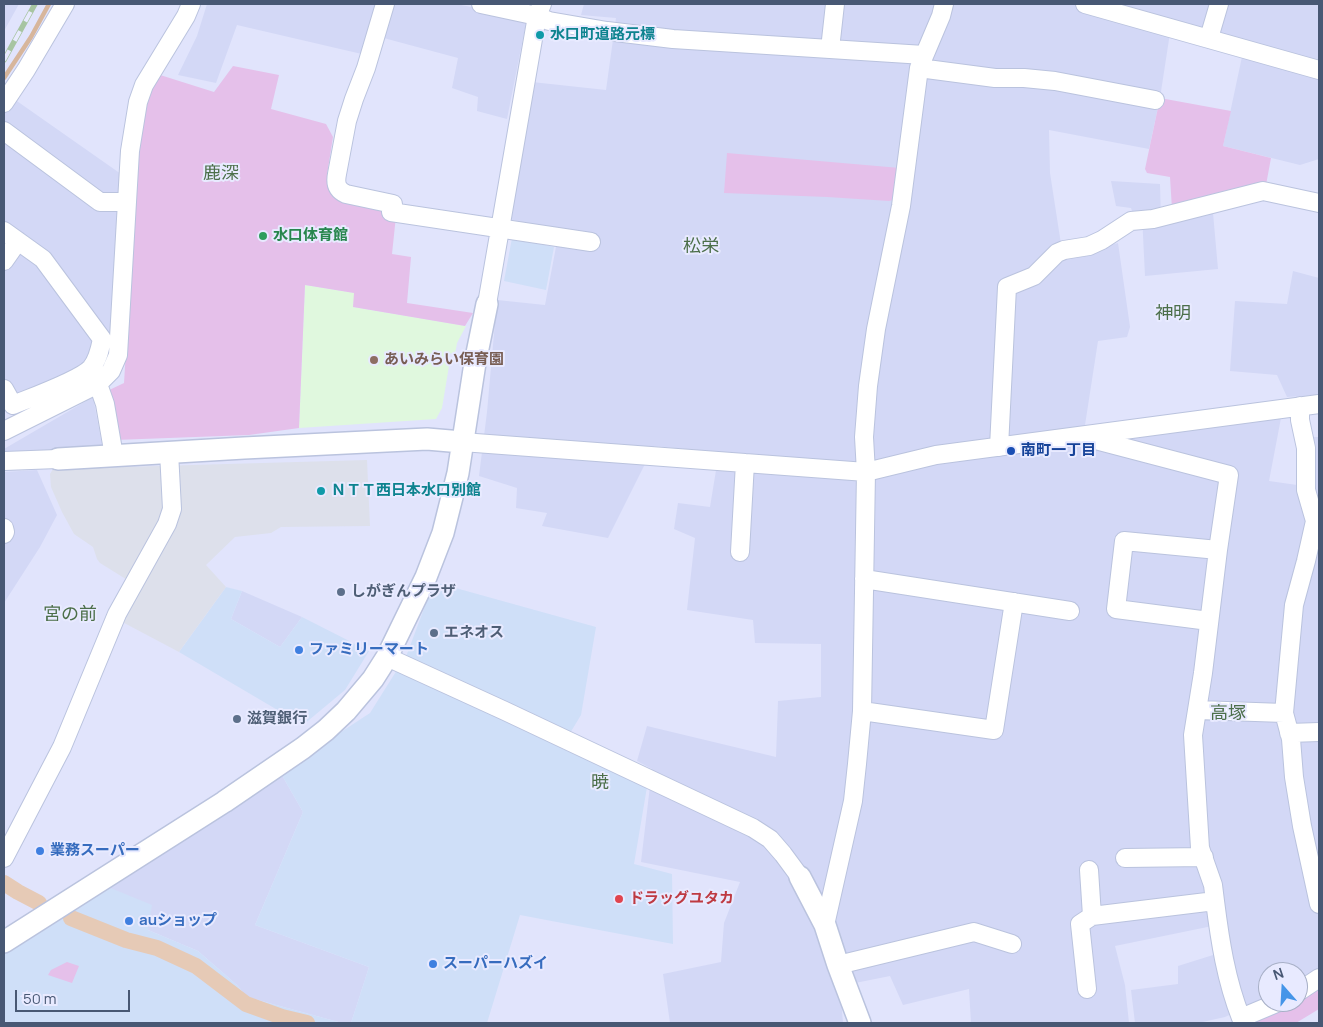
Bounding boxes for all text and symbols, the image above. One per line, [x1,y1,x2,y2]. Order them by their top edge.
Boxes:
place label: 水口町道路元標 [550,26,655,44]
marker: 水口町道路元標 [534,29,546,41]
district label: 鹿深 [203,163,239,185]
place label: 水口体育館 [273,227,348,245]
marker: 水口体育館 [257,230,269,242]
district label: 松栄 [683,236,719,258]
district label: 神明 [1155,303,1191,325]
place label: あいみらい保育園 [384,351,504,369]
marker: あいみらい保育園 [368,354,380,366]
place label: 南町一丁目 [1021,442,1096,460]
marker: 南町一丁目 [1005,445,1017,457]
place label: ＮＴＴ西日本水口別館 [331,482,481,500]
marker: ＮＴＴ西日本水口別館 [315,485,327,497]
place label: しがぎんプラザ [351,583,456,601]
marker: しがぎんプラザ [335,586,347,598]
district label: 宮の前 [43,604,97,626]
place label: エネオス [444,624,504,642]
marker: エネオス [428,627,440,639]
place label: ファミリーマート [309,641,429,659]
marker: ファミリーマート [293,644,305,656]
district label: 高塚 [1210,703,1246,725]
place label: 滋賀銀行 [247,710,307,728]
marker: 滋賀銀行 [231,713,243,725]
district label: 暁 [591,772,609,794]
place label: 業務スーパー [50,842,140,860]
marker: 業務スーパー [34,845,46,857]
place label: ドラッグユタカ [629,890,734,908]
marker: ドラッグユタカ [613,893,625,905]
place label: auショップ [139,912,217,930]
marker: auショップ [123,915,135,927]
place label: スーパーハズイ [443,955,548,973]
marker: スーパーハズイ [427,958,439,970]
north arrow [1258,962,1308,1012]
text: N [1270,963,1286,984]
scale bar [18,980,132,1012]
text: 50 m [23,988,57,1009]

